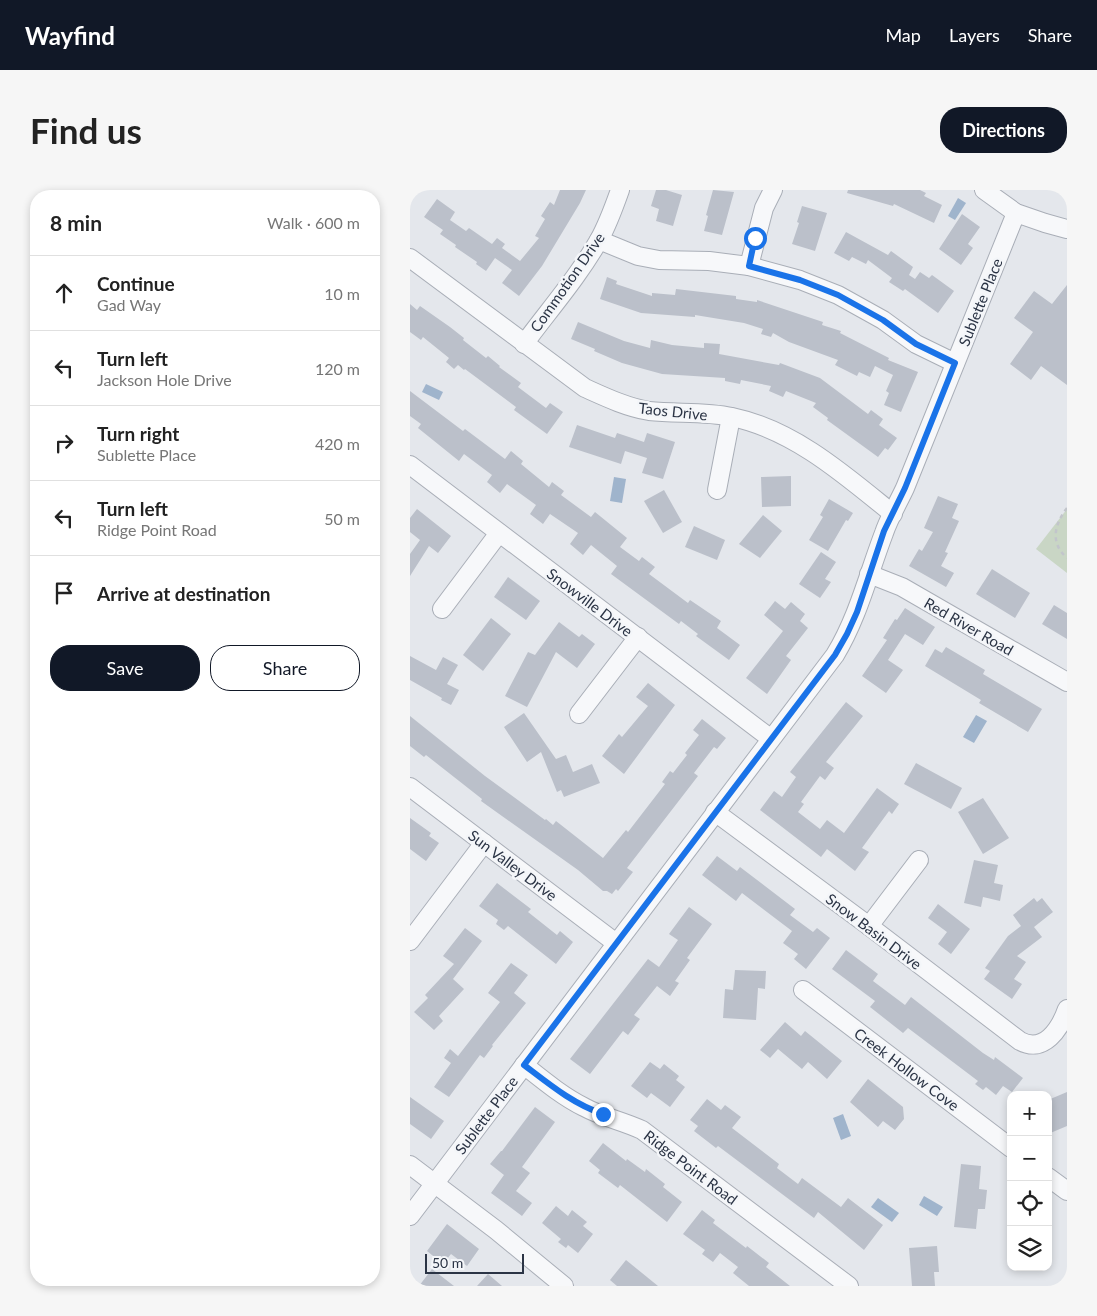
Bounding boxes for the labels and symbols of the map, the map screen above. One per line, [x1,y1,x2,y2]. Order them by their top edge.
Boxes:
route start [744,227,767,250]
street label: Commotion Drive [526,229,608,335]
street label: Sublette Place [954,255,1006,348]
street label: Taos Drive [638,398,708,424]
street label: Snowville Drive [544,564,636,640]
street label: Red River Road [921,593,1017,659]
street label: Sun Valley Drive [465,826,561,904]
street label: Snow Basin Drive [823,889,925,973]
street label: Creek Hollow Cove [851,1024,963,1114]
street label: Sublette Place [451,1072,521,1158]
route end [592,1103,615,1126]
street label: Ridge Point Road [641,1126,741,1208]
scale bar [425,1251,524,1274]

